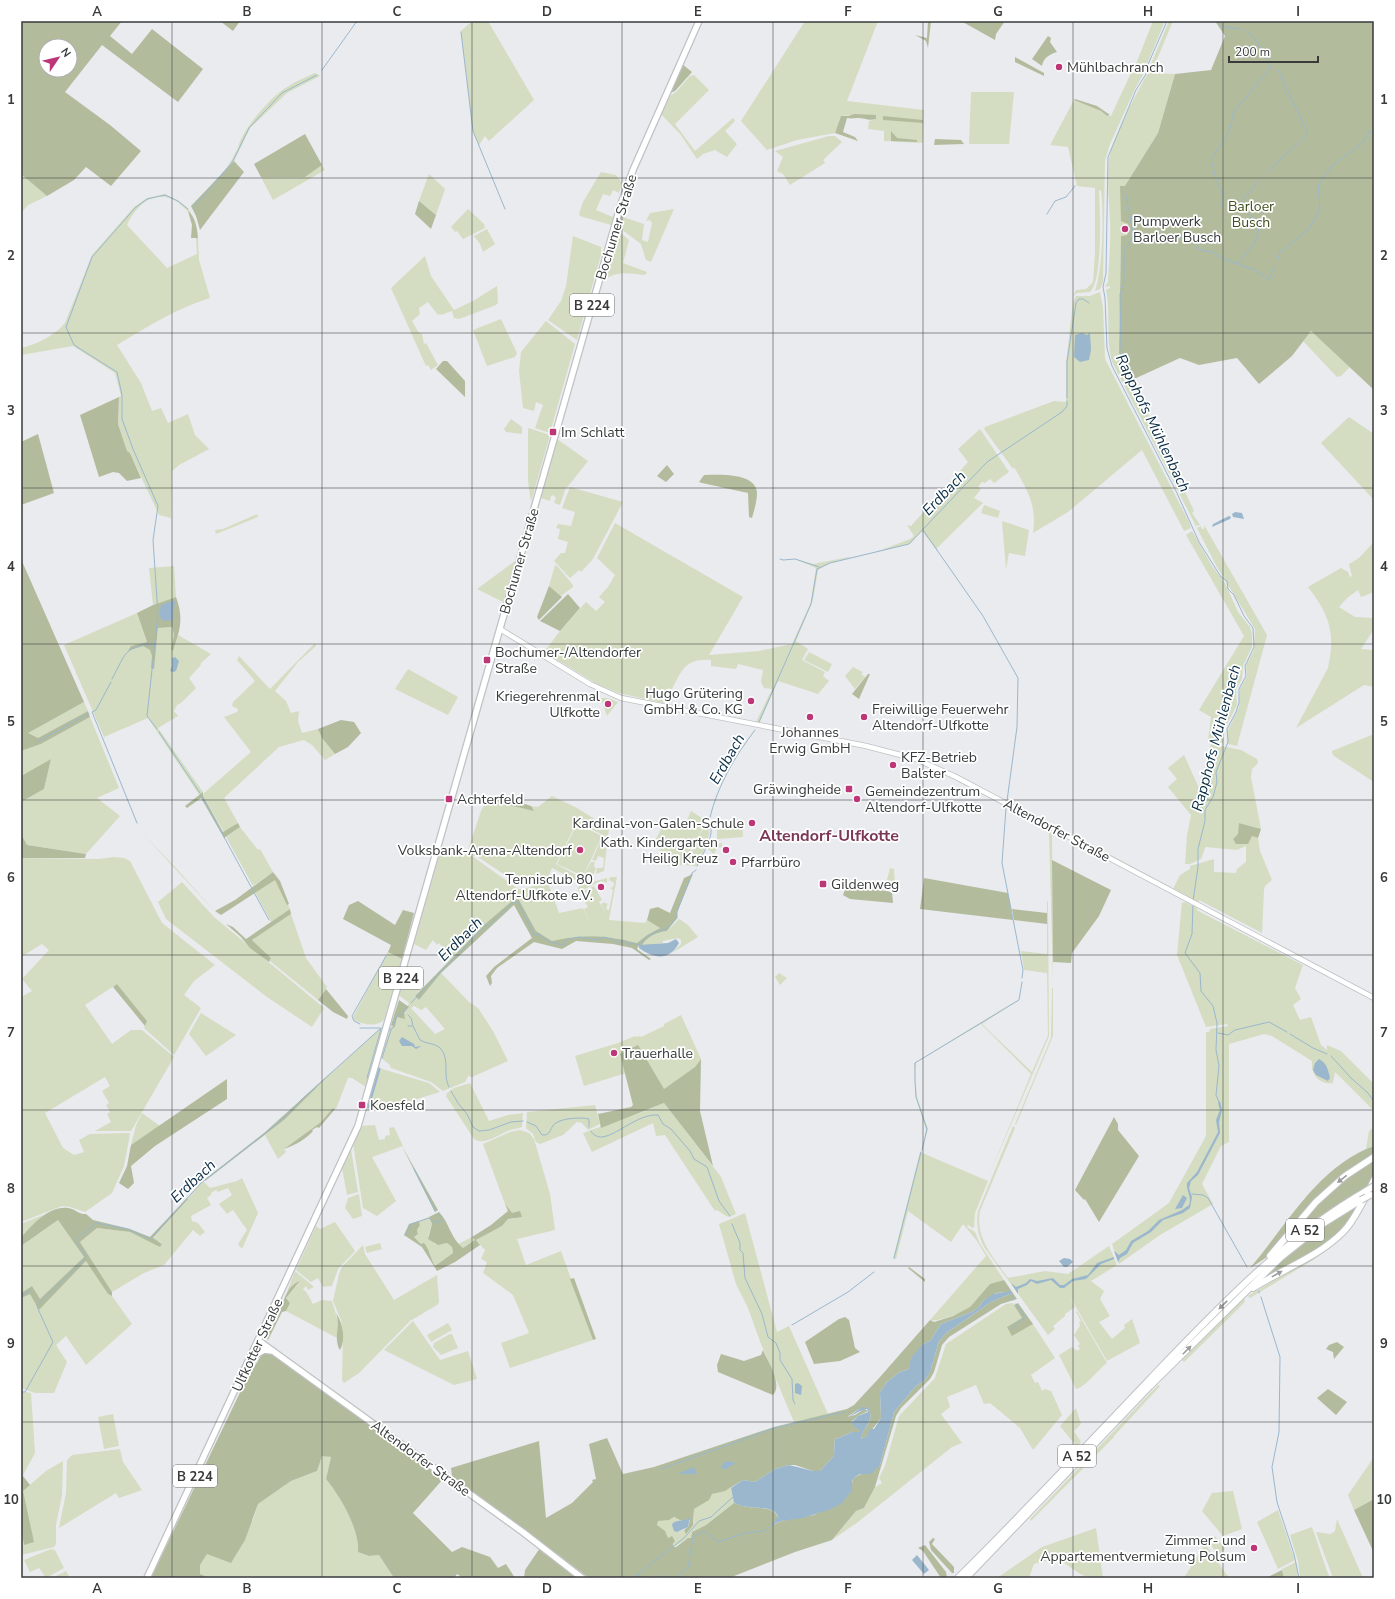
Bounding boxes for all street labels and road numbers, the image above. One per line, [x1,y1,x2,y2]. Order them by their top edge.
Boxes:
street label: Bochumer Straße [591,172,642,282]
road number: B 224 [570,294,614,316]
street label: Bochumer Straße [495,506,544,616]
street label: Altendorfer Straße [1000,794,1113,867]
road number: B 224 [379,967,423,989]
road number: A 52 [1286,1219,1324,1241]
street label: Ulfkotter Straße [228,1295,287,1395]
street label: Altendorfer Straße [367,1416,474,1501]
road number: A 52 [1058,1445,1096,1467]
road number: B 224 [173,1465,217,1487]

